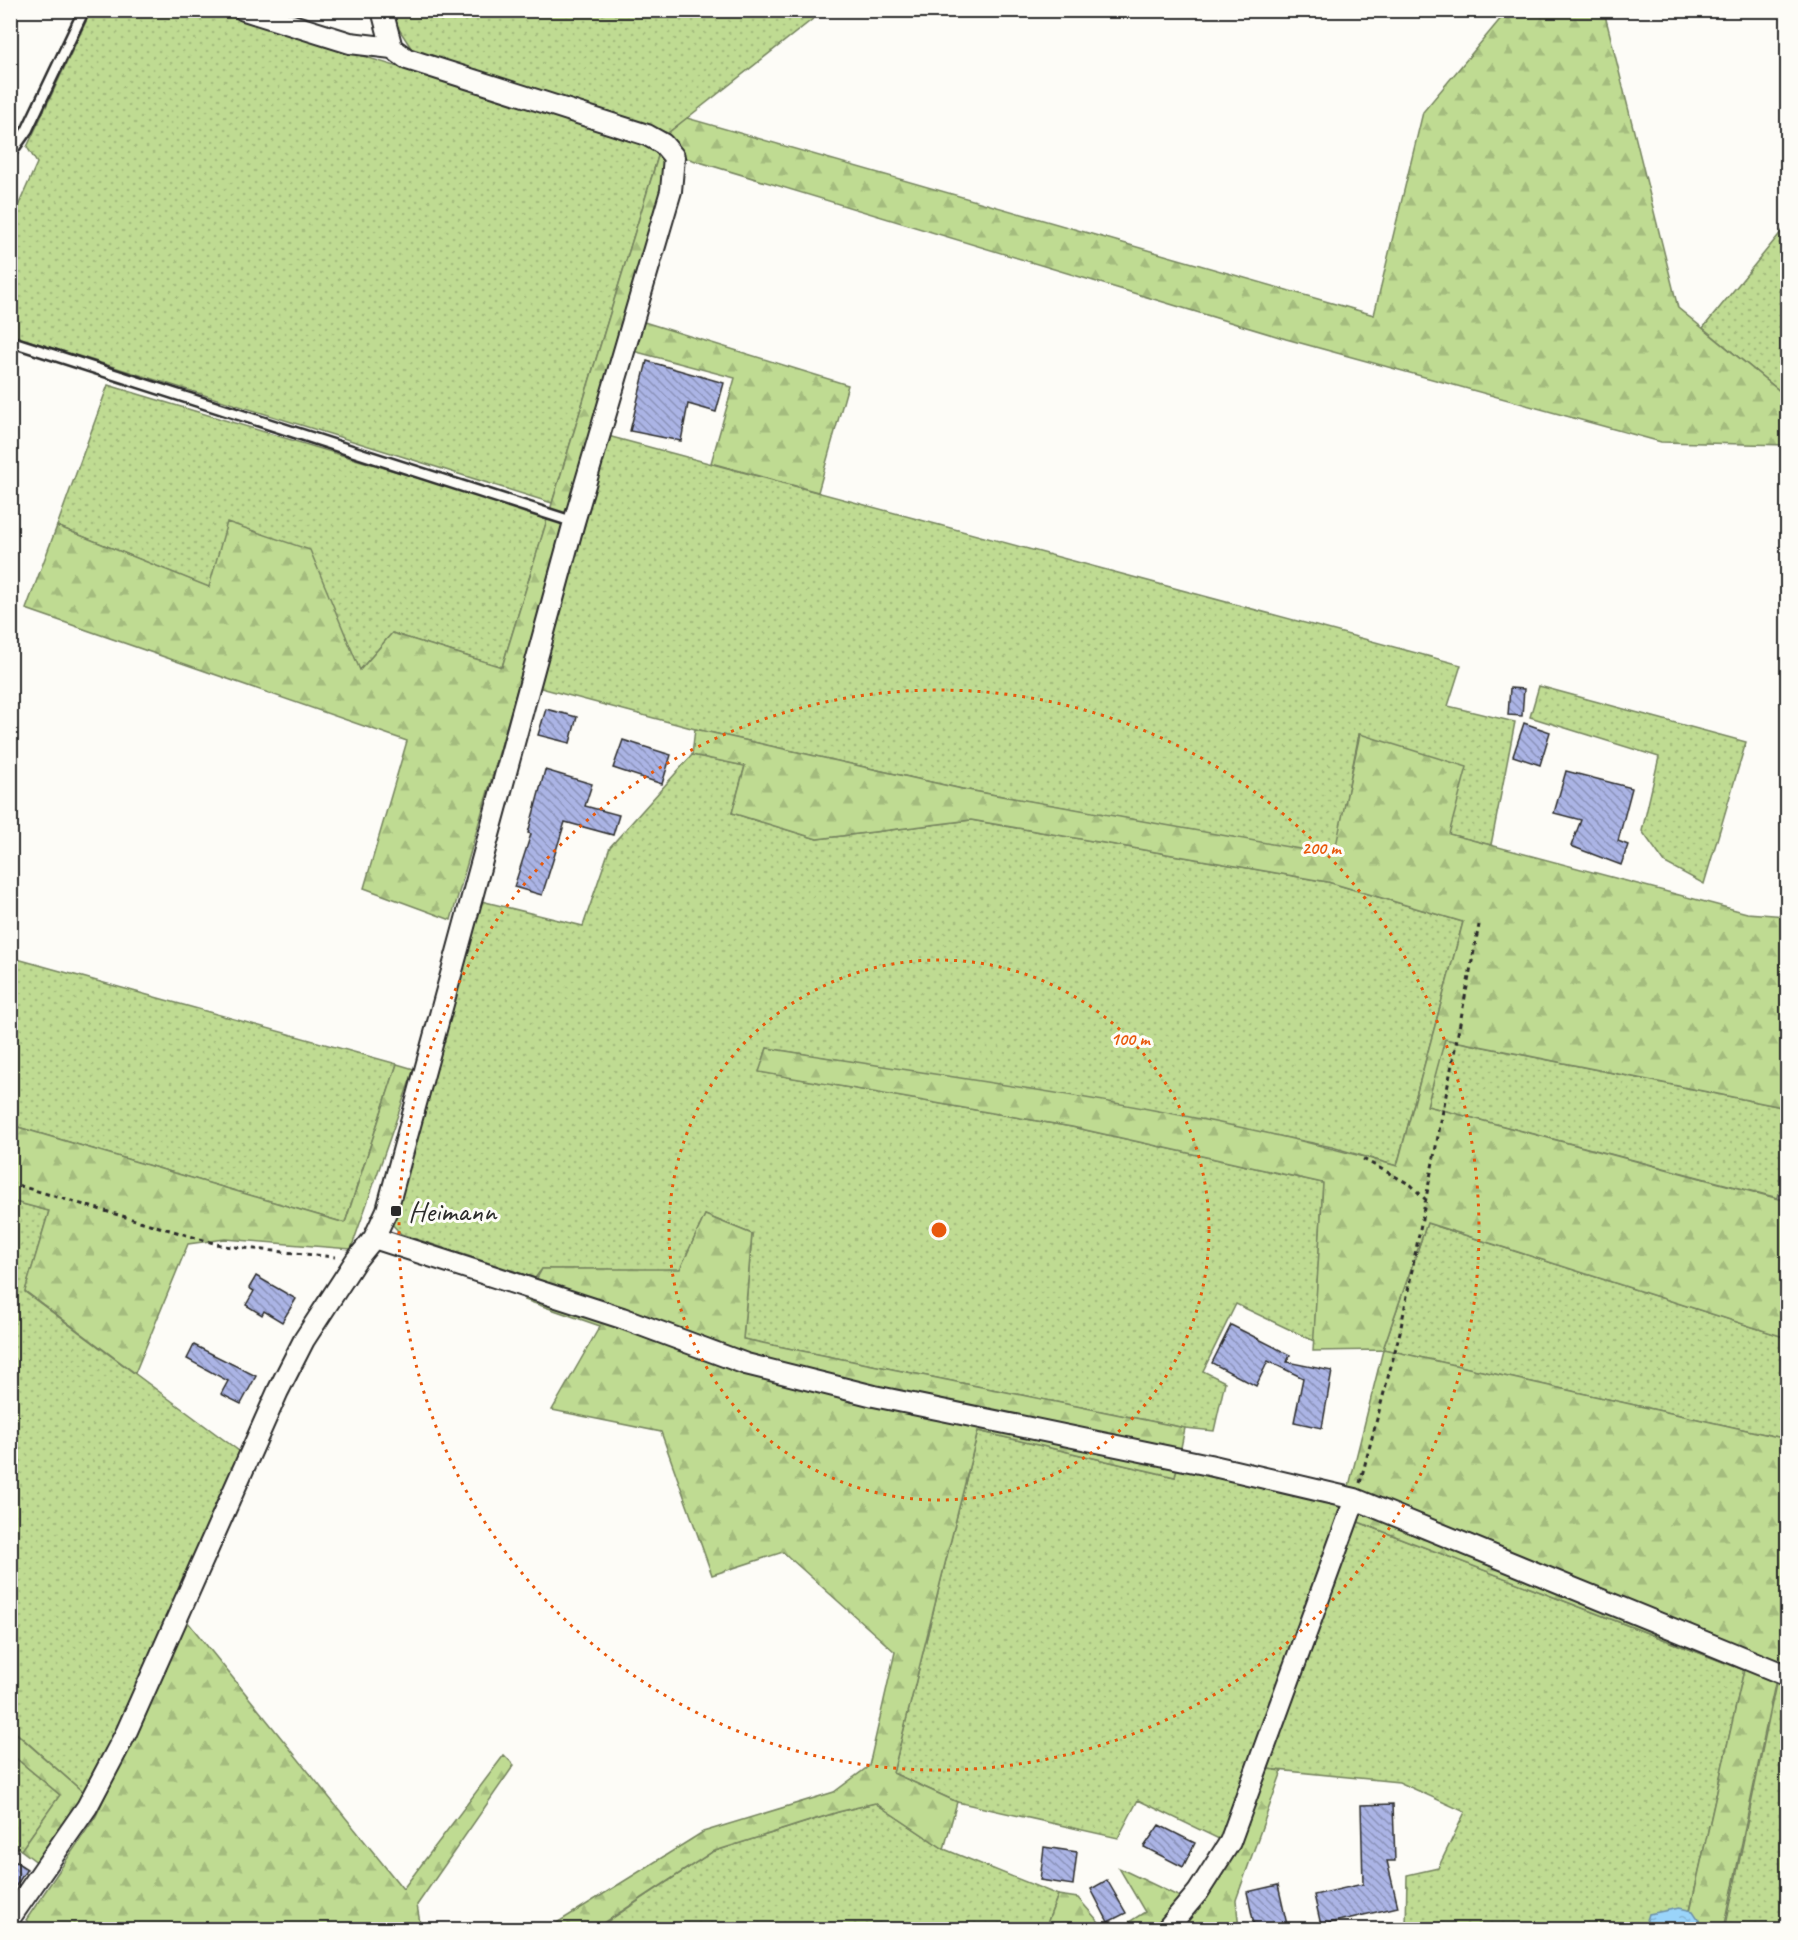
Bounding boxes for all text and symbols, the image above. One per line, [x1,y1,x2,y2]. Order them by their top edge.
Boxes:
text: 200 m [1302,837,1342,859]
text: 100 m [1111,1028,1151,1050]
place label: Heimann [408,1192,498,1230]
marker: Heimann [389,1204,403,1218]
centre of rings [929,1220,949,1240]

